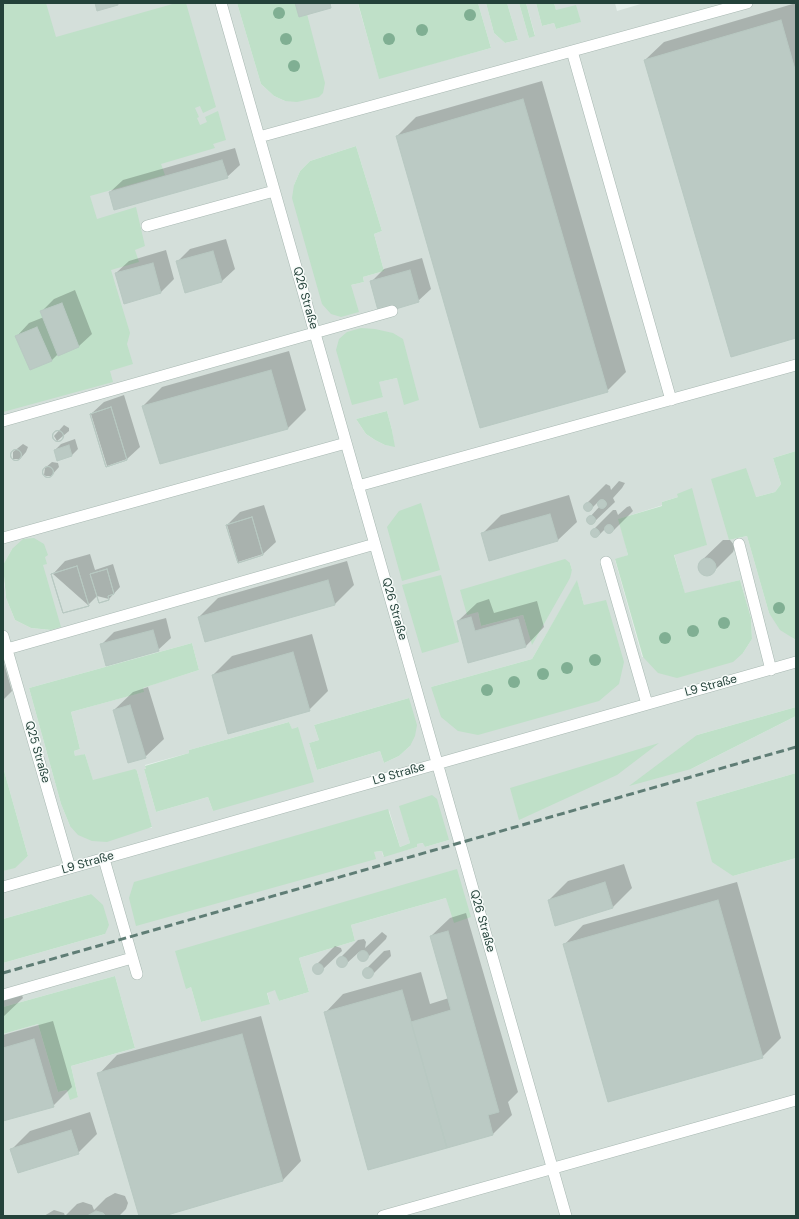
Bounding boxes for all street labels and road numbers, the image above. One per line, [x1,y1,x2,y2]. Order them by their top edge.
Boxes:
street label: Q26 Straße [289,265,321,331]
street label: Q26 Straße [378,576,410,642]
street label: L9 Straße [683,672,739,700]
street label: Q25 Straße [21,719,53,785]
street label: L9 Straße [371,760,427,788]
street label: L9 Straße [60,849,116,877]
street label: Q26 Straße [466,888,498,954]

